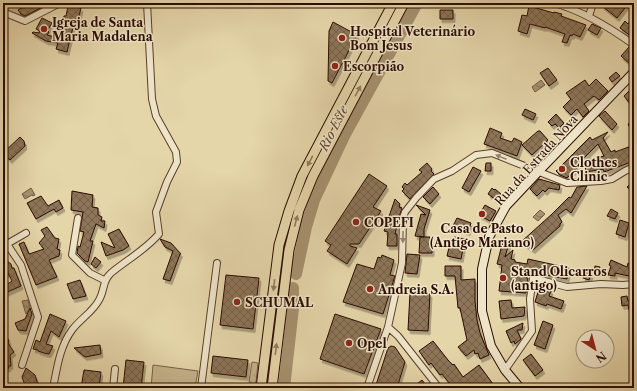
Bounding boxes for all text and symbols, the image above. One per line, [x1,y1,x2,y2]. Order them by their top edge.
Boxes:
place label: Igreja de Santa Maria Madalena [52,15,154,44]
marker: Igreja de Santa Maria Madalena [39,24,49,34]
place label: Hospital Veterinário Bom Jesus [350,24,476,53]
marker: Hospital Veterinário Bom Jesus [337,33,347,43]
place label: Escorpião [343,59,405,74]
marker: Escorpião [330,61,340,71]
one-way arrow [354,85,361,97]
water label: Rio Este [314,102,352,154]
street label: Rua da Estrada Nova [491,111,581,209]
one-way arrow [496,154,507,160]
place label: Clothes Clinic [570,155,618,184]
one-way arrow [307,156,313,167]
marker: Clothes Clinic [557,164,567,174]
marker: Casa de Pasto (Antigo Mariano) [477,209,487,219]
one-way arrow [294,215,300,227]
place label: COPEFI [364,215,414,230]
marker: COPEFI [351,217,361,227]
place label: Casa de Pasto (Antigo Mariano) [430,221,534,250]
one-way arrow [400,231,406,244]
place label: Stand Olicarros (antigo) [511,264,607,293]
marker: Stand Olicarros (antigo) [498,273,508,283]
one-way arrow [271,279,277,292]
place label: Andreia S.A. [377,282,454,297]
marker: Andreia S.A. [365,284,375,294]
place label: SCHUMAL [245,295,314,310]
marker: SCHUMAL [232,297,242,307]
north arrow [575,329,615,369]
place label: Opel [357,336,387,351]
marker: Opel [344,338,354,348]
one-way arrow [273,343,279,355]
text: N [593,349,609,366]

